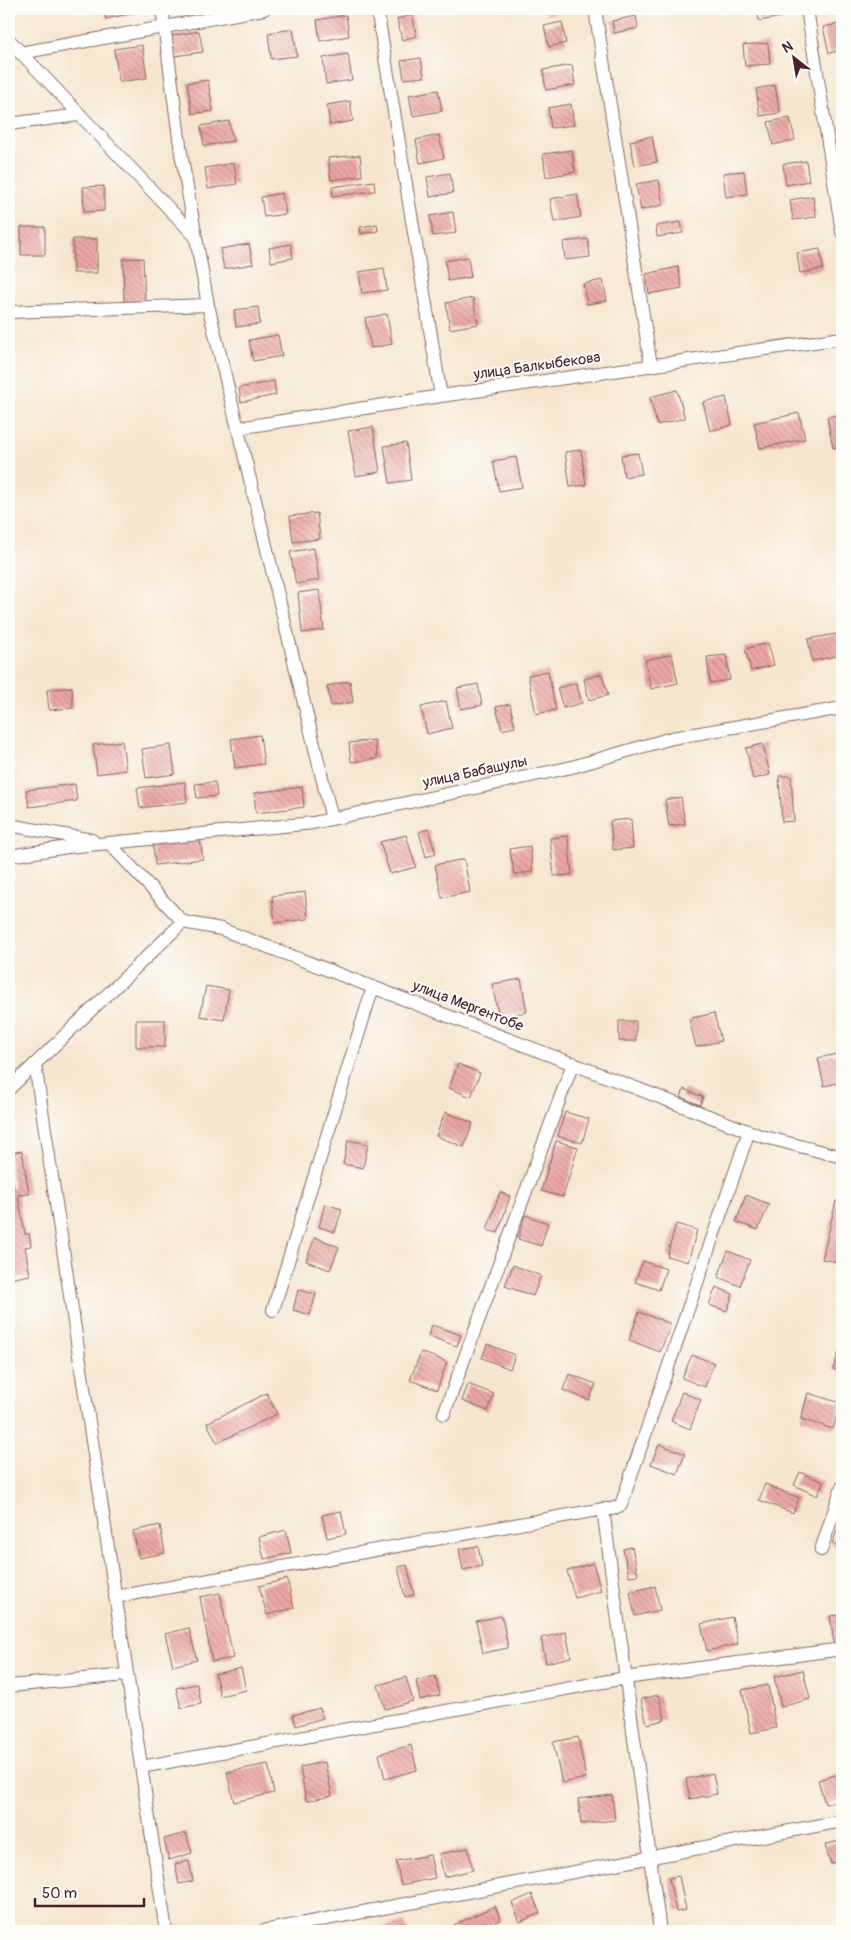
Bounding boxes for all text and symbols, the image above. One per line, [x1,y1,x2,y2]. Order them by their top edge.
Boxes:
north arrow [768,32,818,82]
text: N [779,38,796,57]
street label: улица Балкыбекова [471,348,602,384]
street label: улица Бабашулы [420,752,529,793]
street label: улица Мергентобе [409,976,527,1036]
scale bar [35,1875,144,1907]
text: 50 m [42,1884,77,1903]

